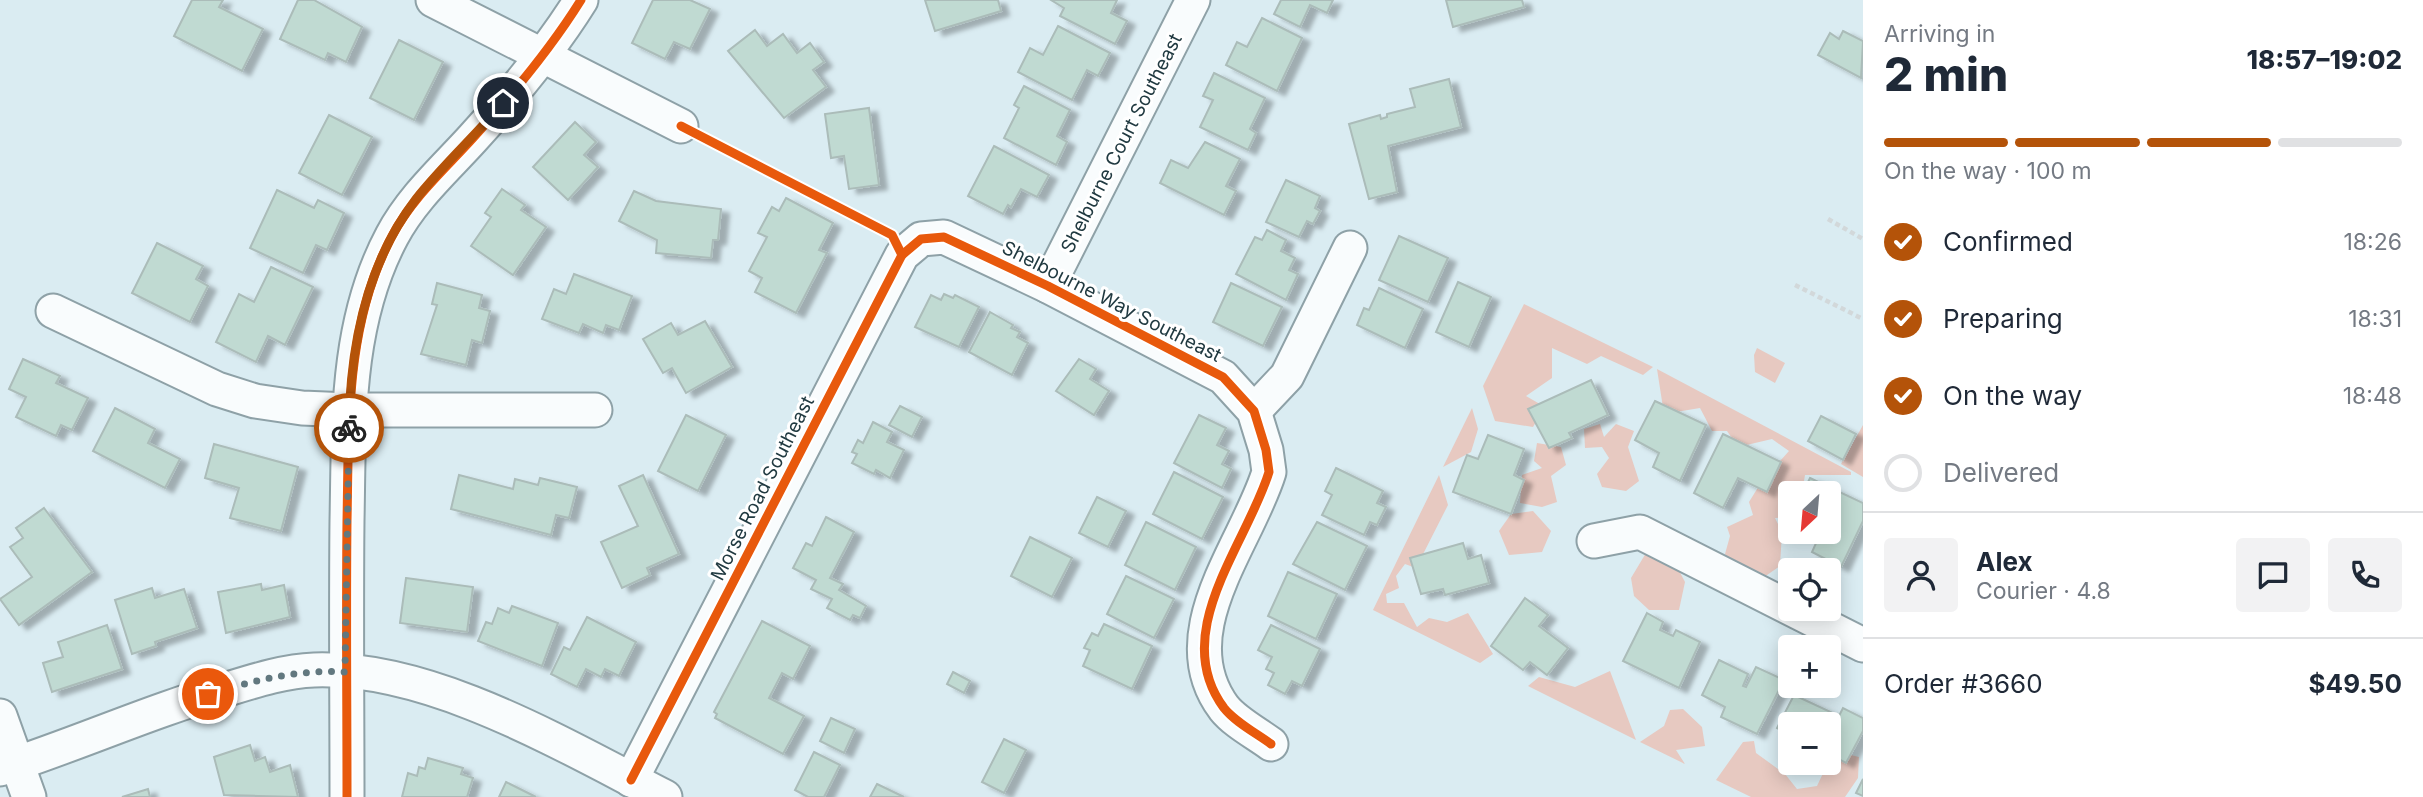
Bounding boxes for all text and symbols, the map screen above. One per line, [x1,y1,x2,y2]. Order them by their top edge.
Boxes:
text: Arriving in [1884,20,1995,48]
street label: Shelburne Court Southeast [1056,30,1187,257]
text: 18:57–19:02 [2246,44,2402,75]
text: 2 min [1884,46,2008,102]
pin [473,73,533,133]
icon: home [484,84,522,122]
text: On the way · 100 m [1884,157,2092,185]
icon: check [1884,223,1922,261]
text: Confirmed [1943,226,2073,257]
text: 18:26 [2344,228,2402,256]
street label: Shelbourne Way Southeast [998,236,1225,367]
icon: check [1884,300,1922,338]
text: Preparing [1943,303,2063,334]
text: 18:31 [2348,305,2402,333]
icon: check [1884,377,1922,415]
text: On the way [1943,380,2082,411]
text: 18:48 [2343,382,2402,410]
street label: Morse Road Southeast [706,392,819,584]
courier [314,393,384,463]
icon: bike [330,409,368,447]
text: Delivered [1943,457,2059,488]
north arrow [1778,481,1841,544]
map controls [1778,481,1841,775]
button: person [1884,538,1958,612]
button: chat [2236,538,2310,612]
button: phone [2328,538,2402,612]
text: Alex [1976,546,2033,577]
button: locate [1778,558,1841,621]
text: Courier · 4.8 [1976,577,2111,605]
button: + [1778,635,1841,698]
pin [178,664,238,724]
text: Order #3660 [1884,668,2043,699]
text: $49.50 [2309,668,2402,699]
icon: bag [189,675,227,713]
button: − [1778,712,1841,775]

